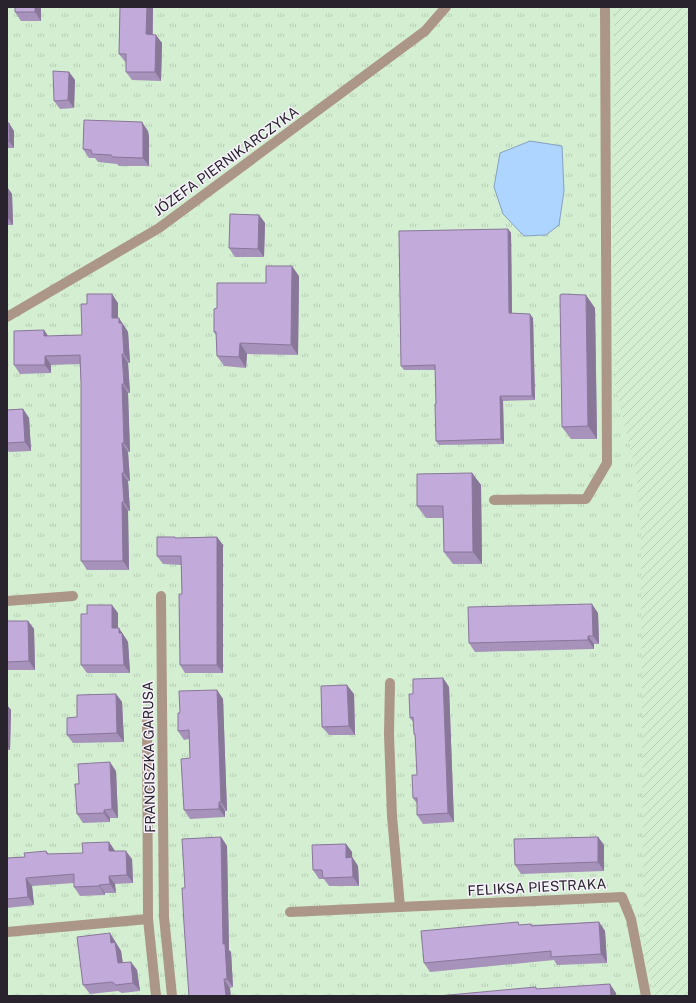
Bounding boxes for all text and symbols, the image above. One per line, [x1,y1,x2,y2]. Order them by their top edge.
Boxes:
street label: JÓZEFA PIERNIKARCZYKA [149,101,302,219]
street label: FRANCISZKA GARUSA [140,681,158,833]
street label: FELIKSA PIESTRAKA [467,875,607,899]

